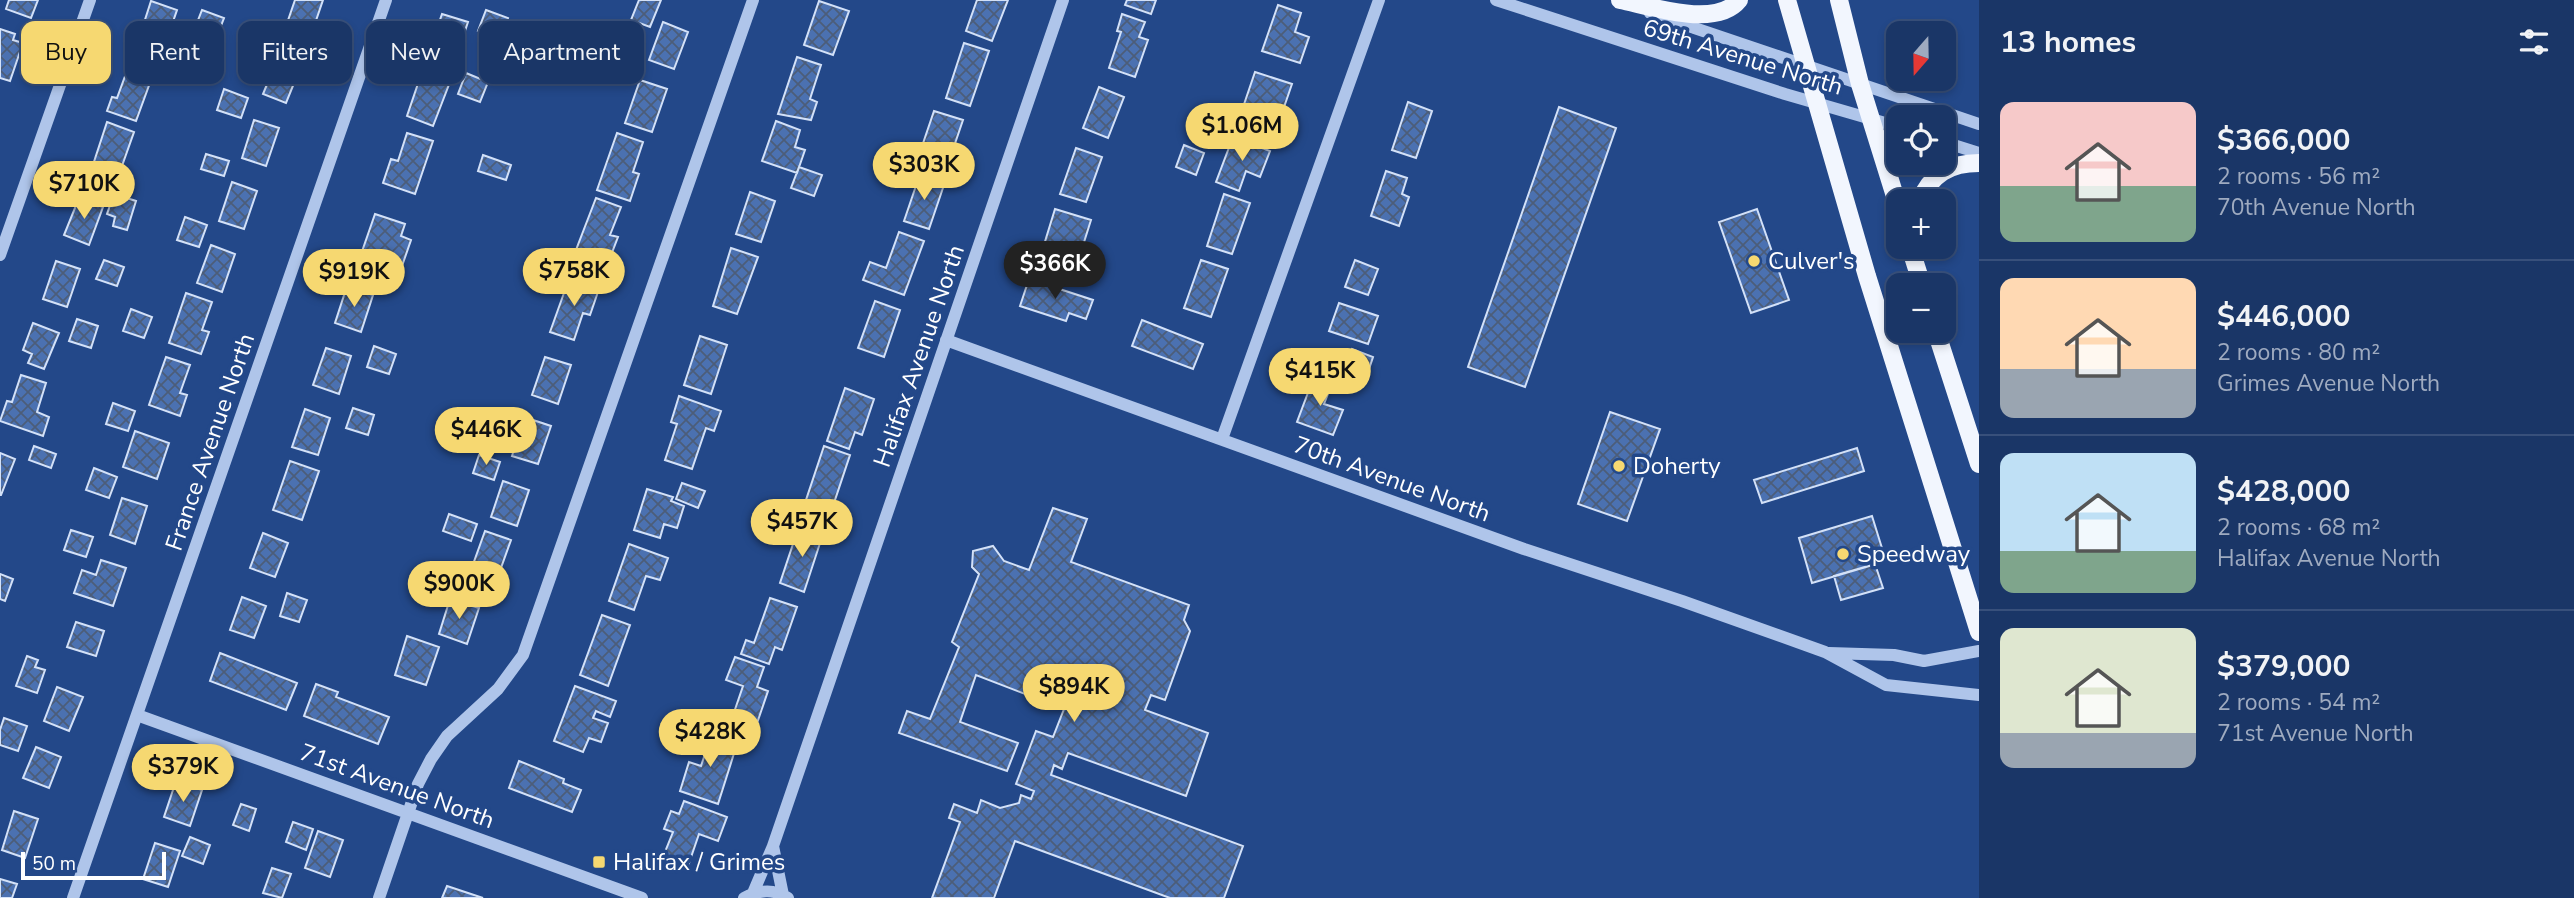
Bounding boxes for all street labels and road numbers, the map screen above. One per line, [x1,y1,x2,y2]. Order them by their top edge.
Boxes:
street label: 69th Avenue North [1639,11,1847,103]
street label: Halifax Avenue North [866,241,972,471]
street label: France Avenue North [158,329,262,555]
street label: 70th Avenue North [1289,429,1495,529]
street label: 71st Avenue North [295,736,499,836]

